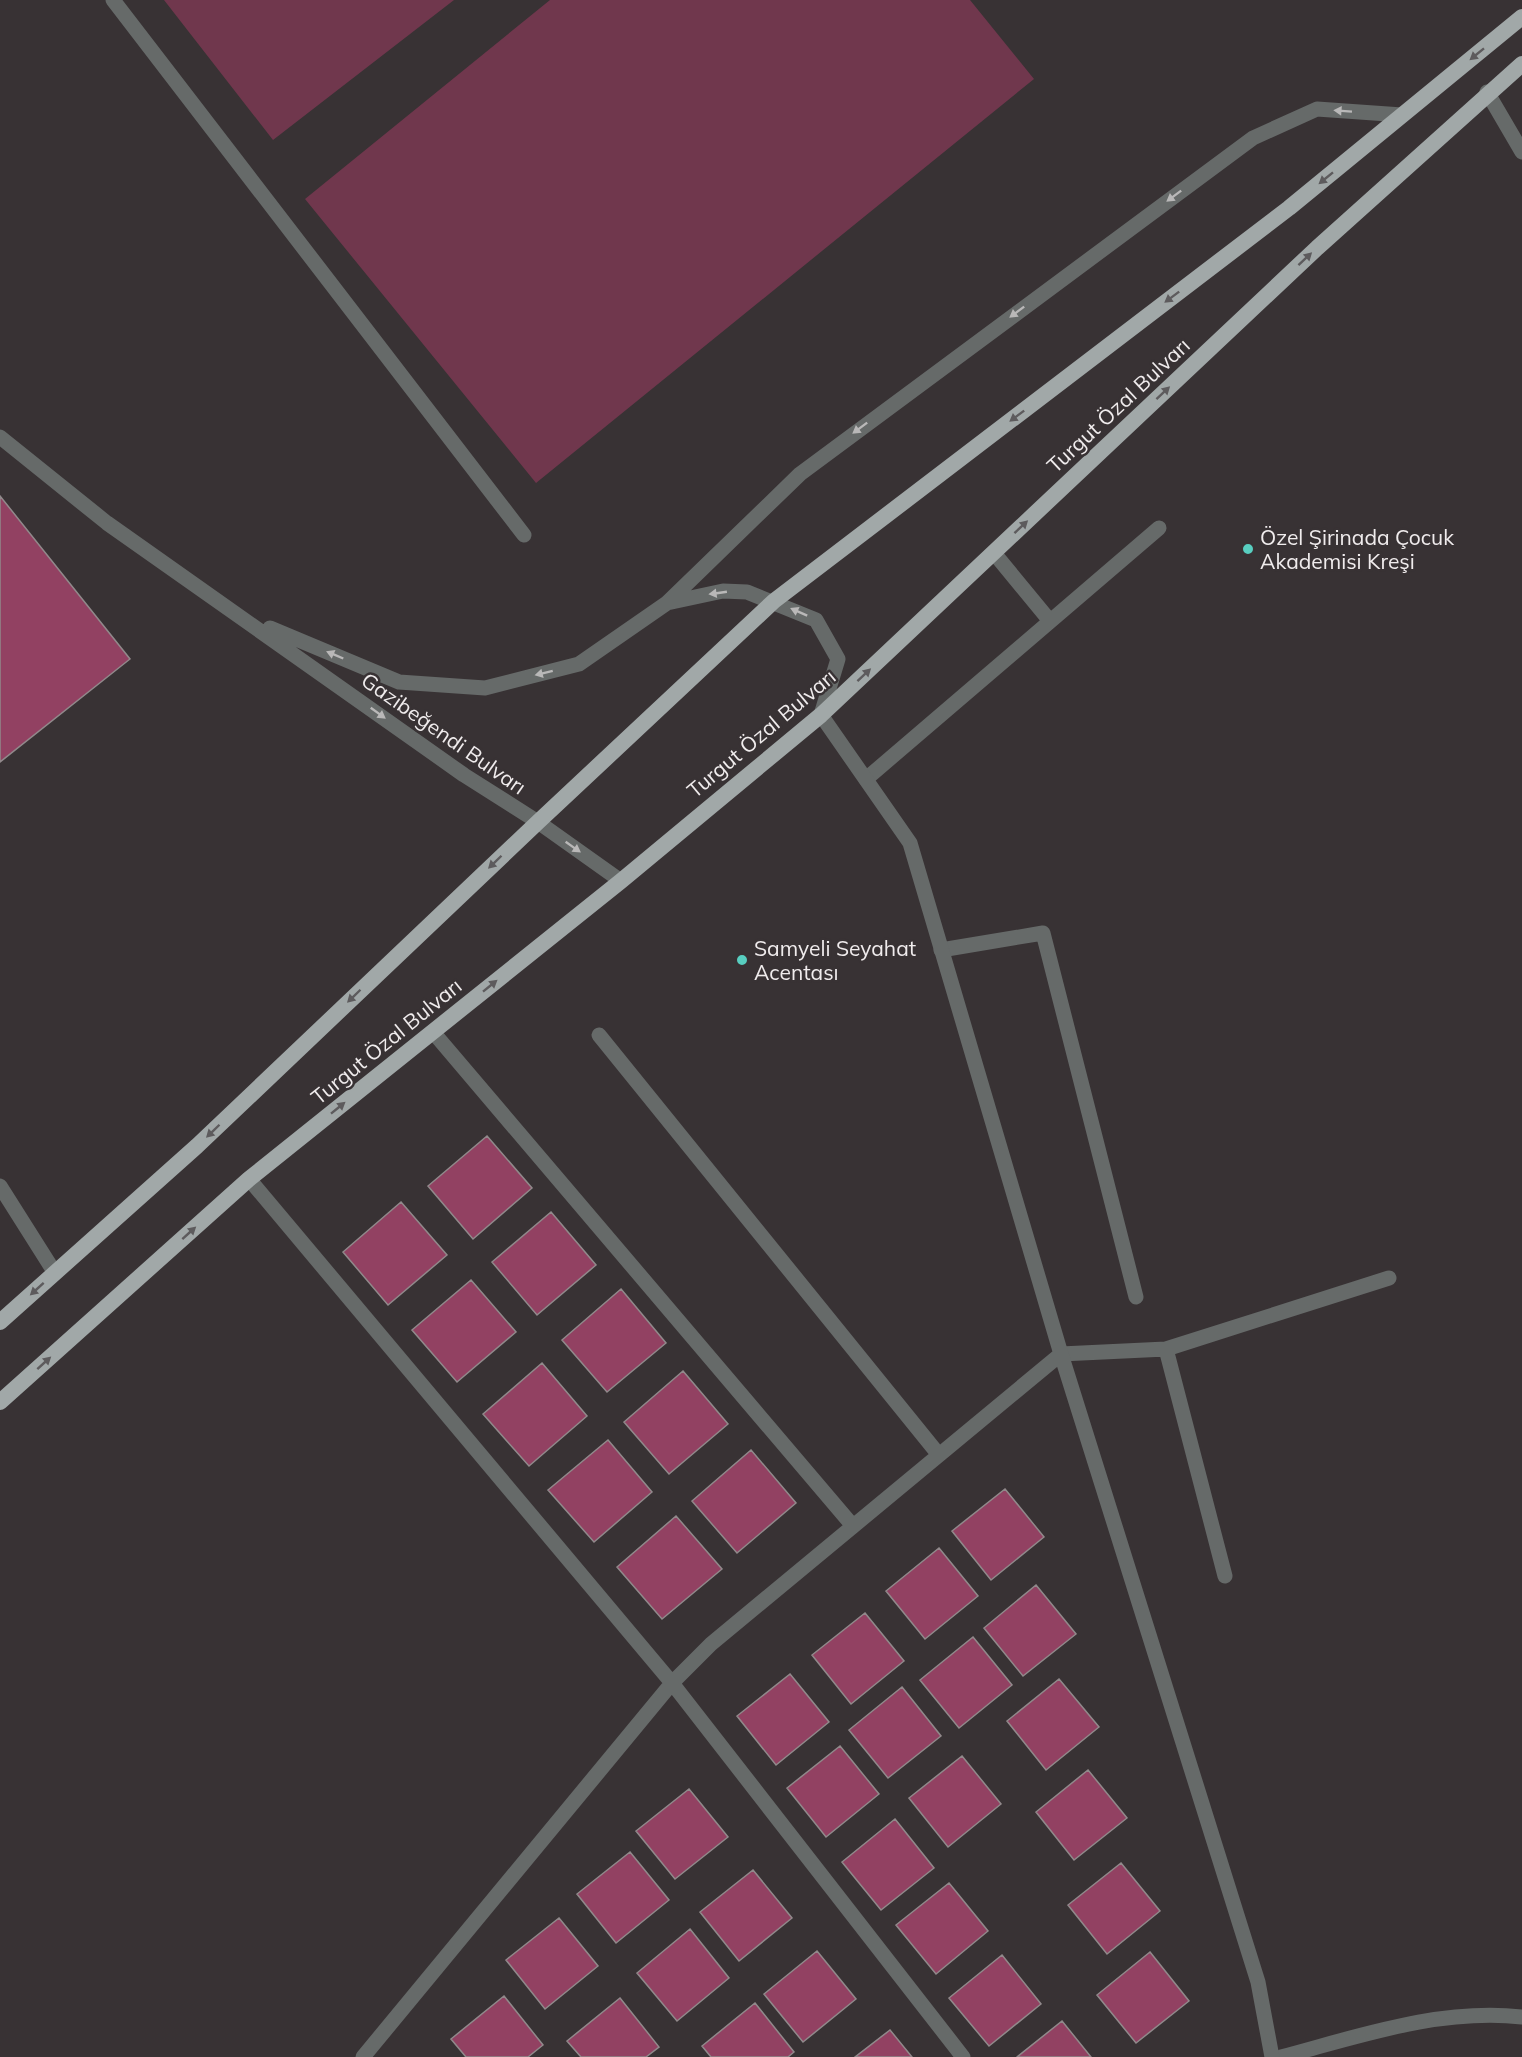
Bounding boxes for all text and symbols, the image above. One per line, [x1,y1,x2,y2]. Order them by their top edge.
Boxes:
one-way arrow [1470,47,1485,60]
one-way arrow [1334,106,1353,116]
one-way arrow [1318,171,1334,184]
one-way arrow [1166,190,1182,203]
one-way arrow [1298,253,1312,267]
one-way arrow [1164,291,1180,304]
one-way arrow [1010,306,1025,318]
street label: Turgut Özal Bulvarı [1041,332,1195,478]
one-way arrow [1156,386,1171,400]
one-way arrow [1009,409,1025,422]
one-way arrow [853,422,868,434]
one-way arrow [1014,520,1029,534]
place label: Özel Şirinada Çocuk Akademisi Kreşi [1260,524,1454,574]
marker: Özel Şirinada Çocuk Akademisi Kreşi [1241,542,1255,556]
one-way arrow [708,589,727,598]
one-way arrow [791,608,808,617]
one-way arrow [326,650,344,659]
street label: Turgut Özal Bulvarı [681,663,841,803]
street label: Gazibeğendi Bulvarı [357,666,531,800]
one-way arrow [535,668,553,678]
one-way arrow [857,668,871,682]
one-way arrow [369,707,385,719]
one-way arrow [566,840,581,852]
one-way arrow [488,855,503,869]
place label: Samyeli Seyahat Acentası [754,935,916,985]
marker: Samyeli Seyahat Acentası [735,953,749,967]
street label: Turgut Özal Bulvarı [306,972,466,1110]
one-way arrow [482,980,497,993]
one-way arrow [348,989,362,1003]
one-way arrow [330,1101,346,1114]
one-way arrow [206,1124,221,1137]
one-way arrow [181,1227,196,1240]
one-way arrow [30,1282,45,1295]
one-way arrow [36,1356,51,1370]

